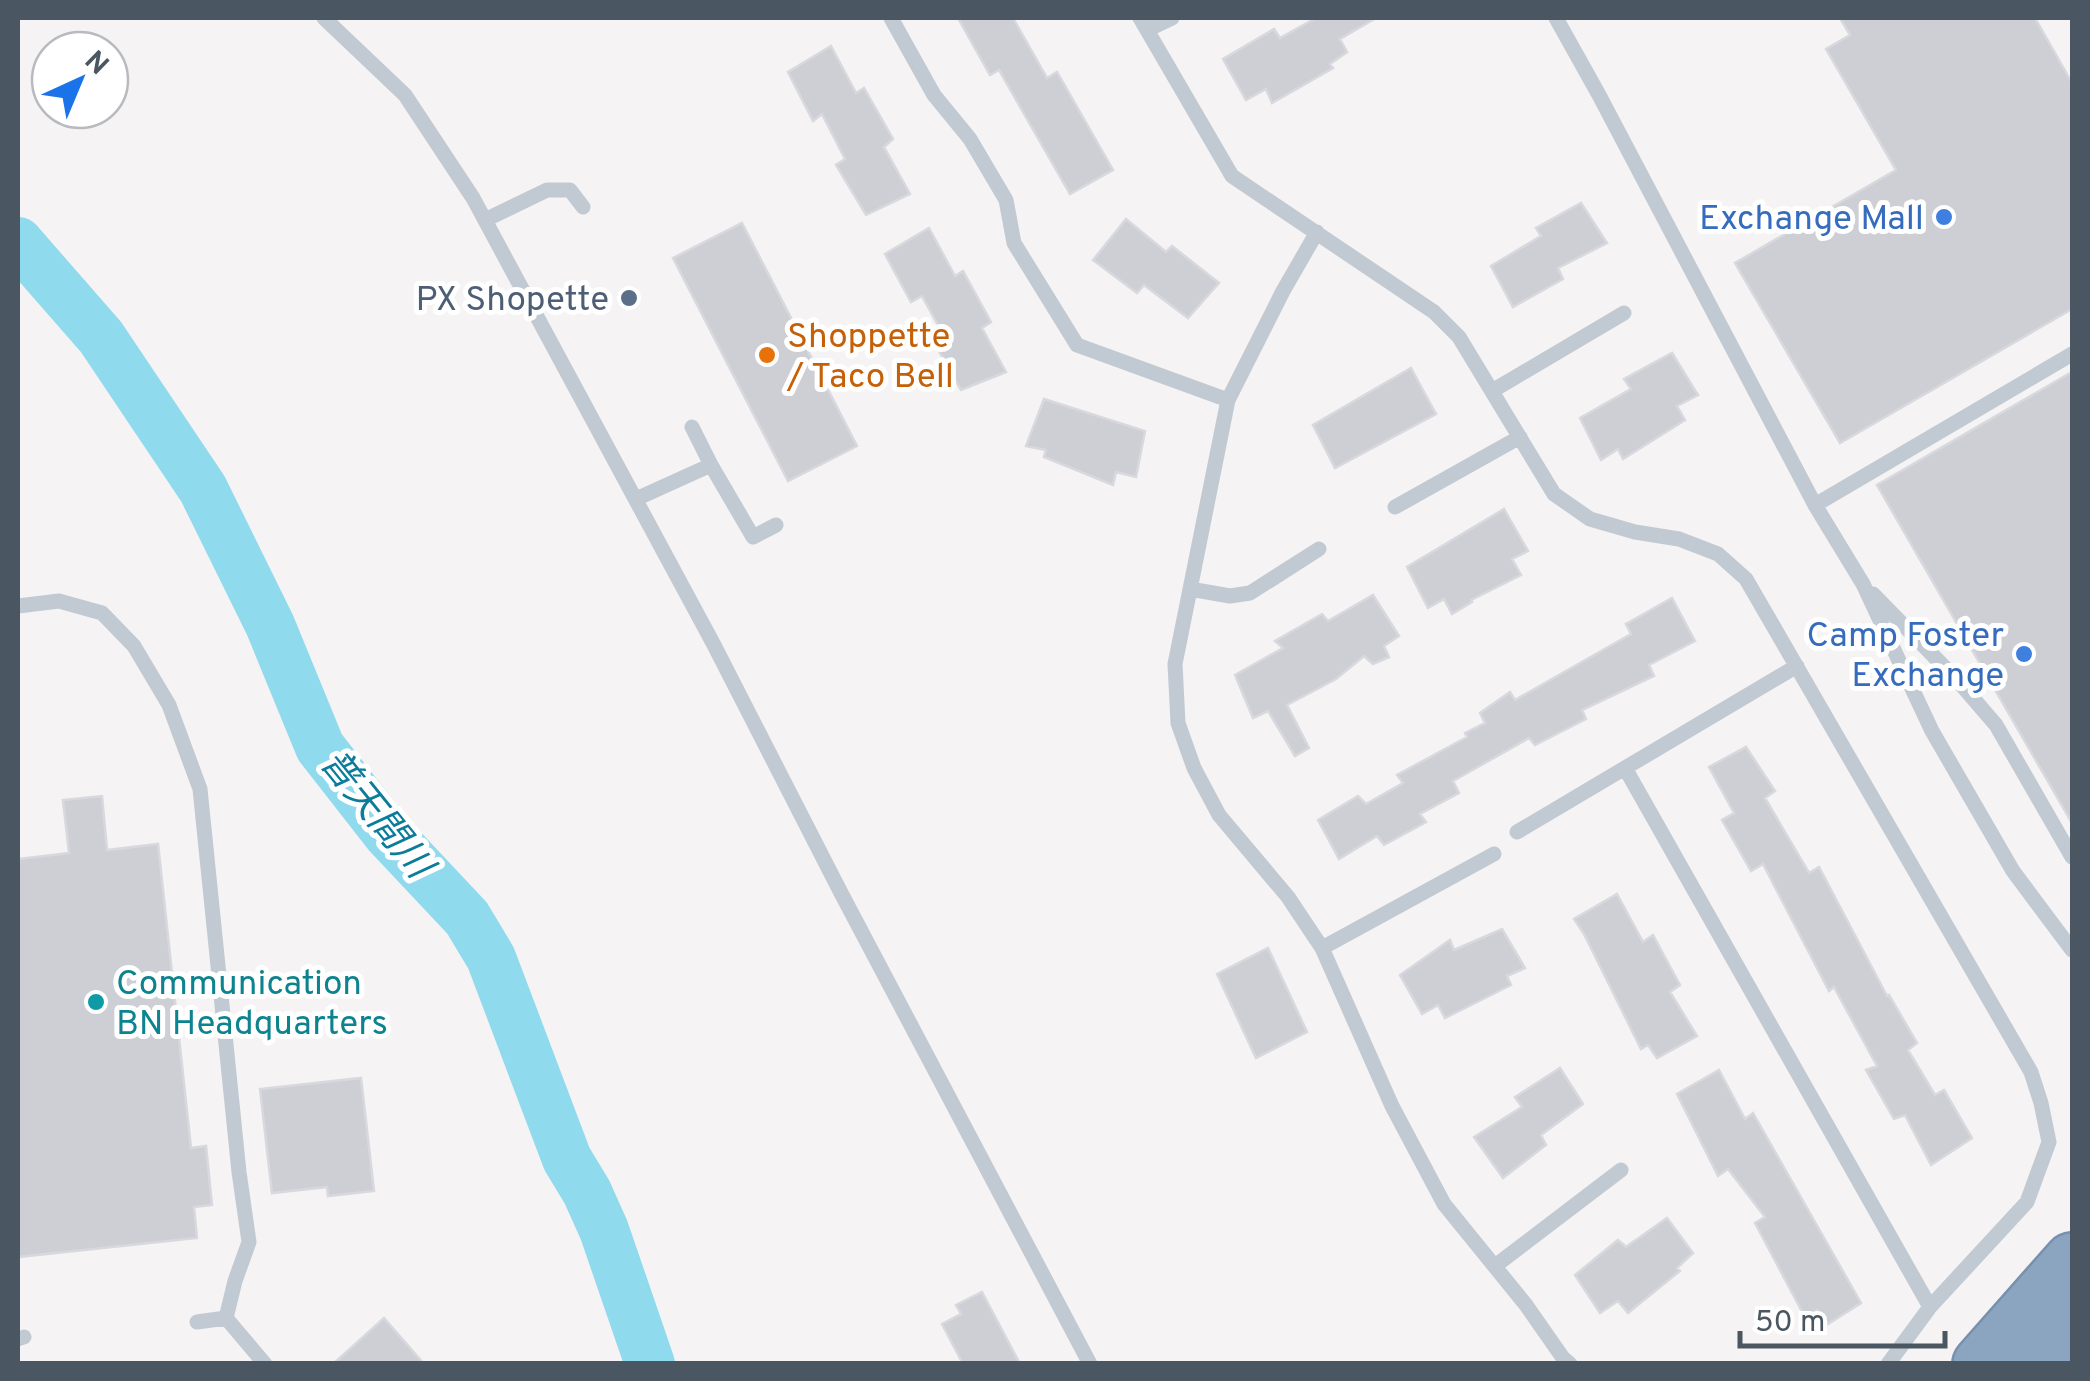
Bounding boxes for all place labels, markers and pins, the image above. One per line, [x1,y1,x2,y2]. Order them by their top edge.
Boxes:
place label: Exchange Mall [1699,198,1924,242]
marker: Exchange Mall [1933,206,1955,228]
place label: PX Shopette [415,279,609,323]
marker: PX Shopette [618,287,640,309]
place label: Shoppette / Taco Bell [786,316,954,400]
marker: Shoppette / Taco Bell [756,344,778,366]
place label: Camp Foster Exchange [1807,615,2004,699]
marker: Camp Foster Exchange [2013,643,2035,665]
place label: Communication BN Headquarters [116,963,388,1047]
marker: Communication BN Headquarters [85,991,107,1013]

